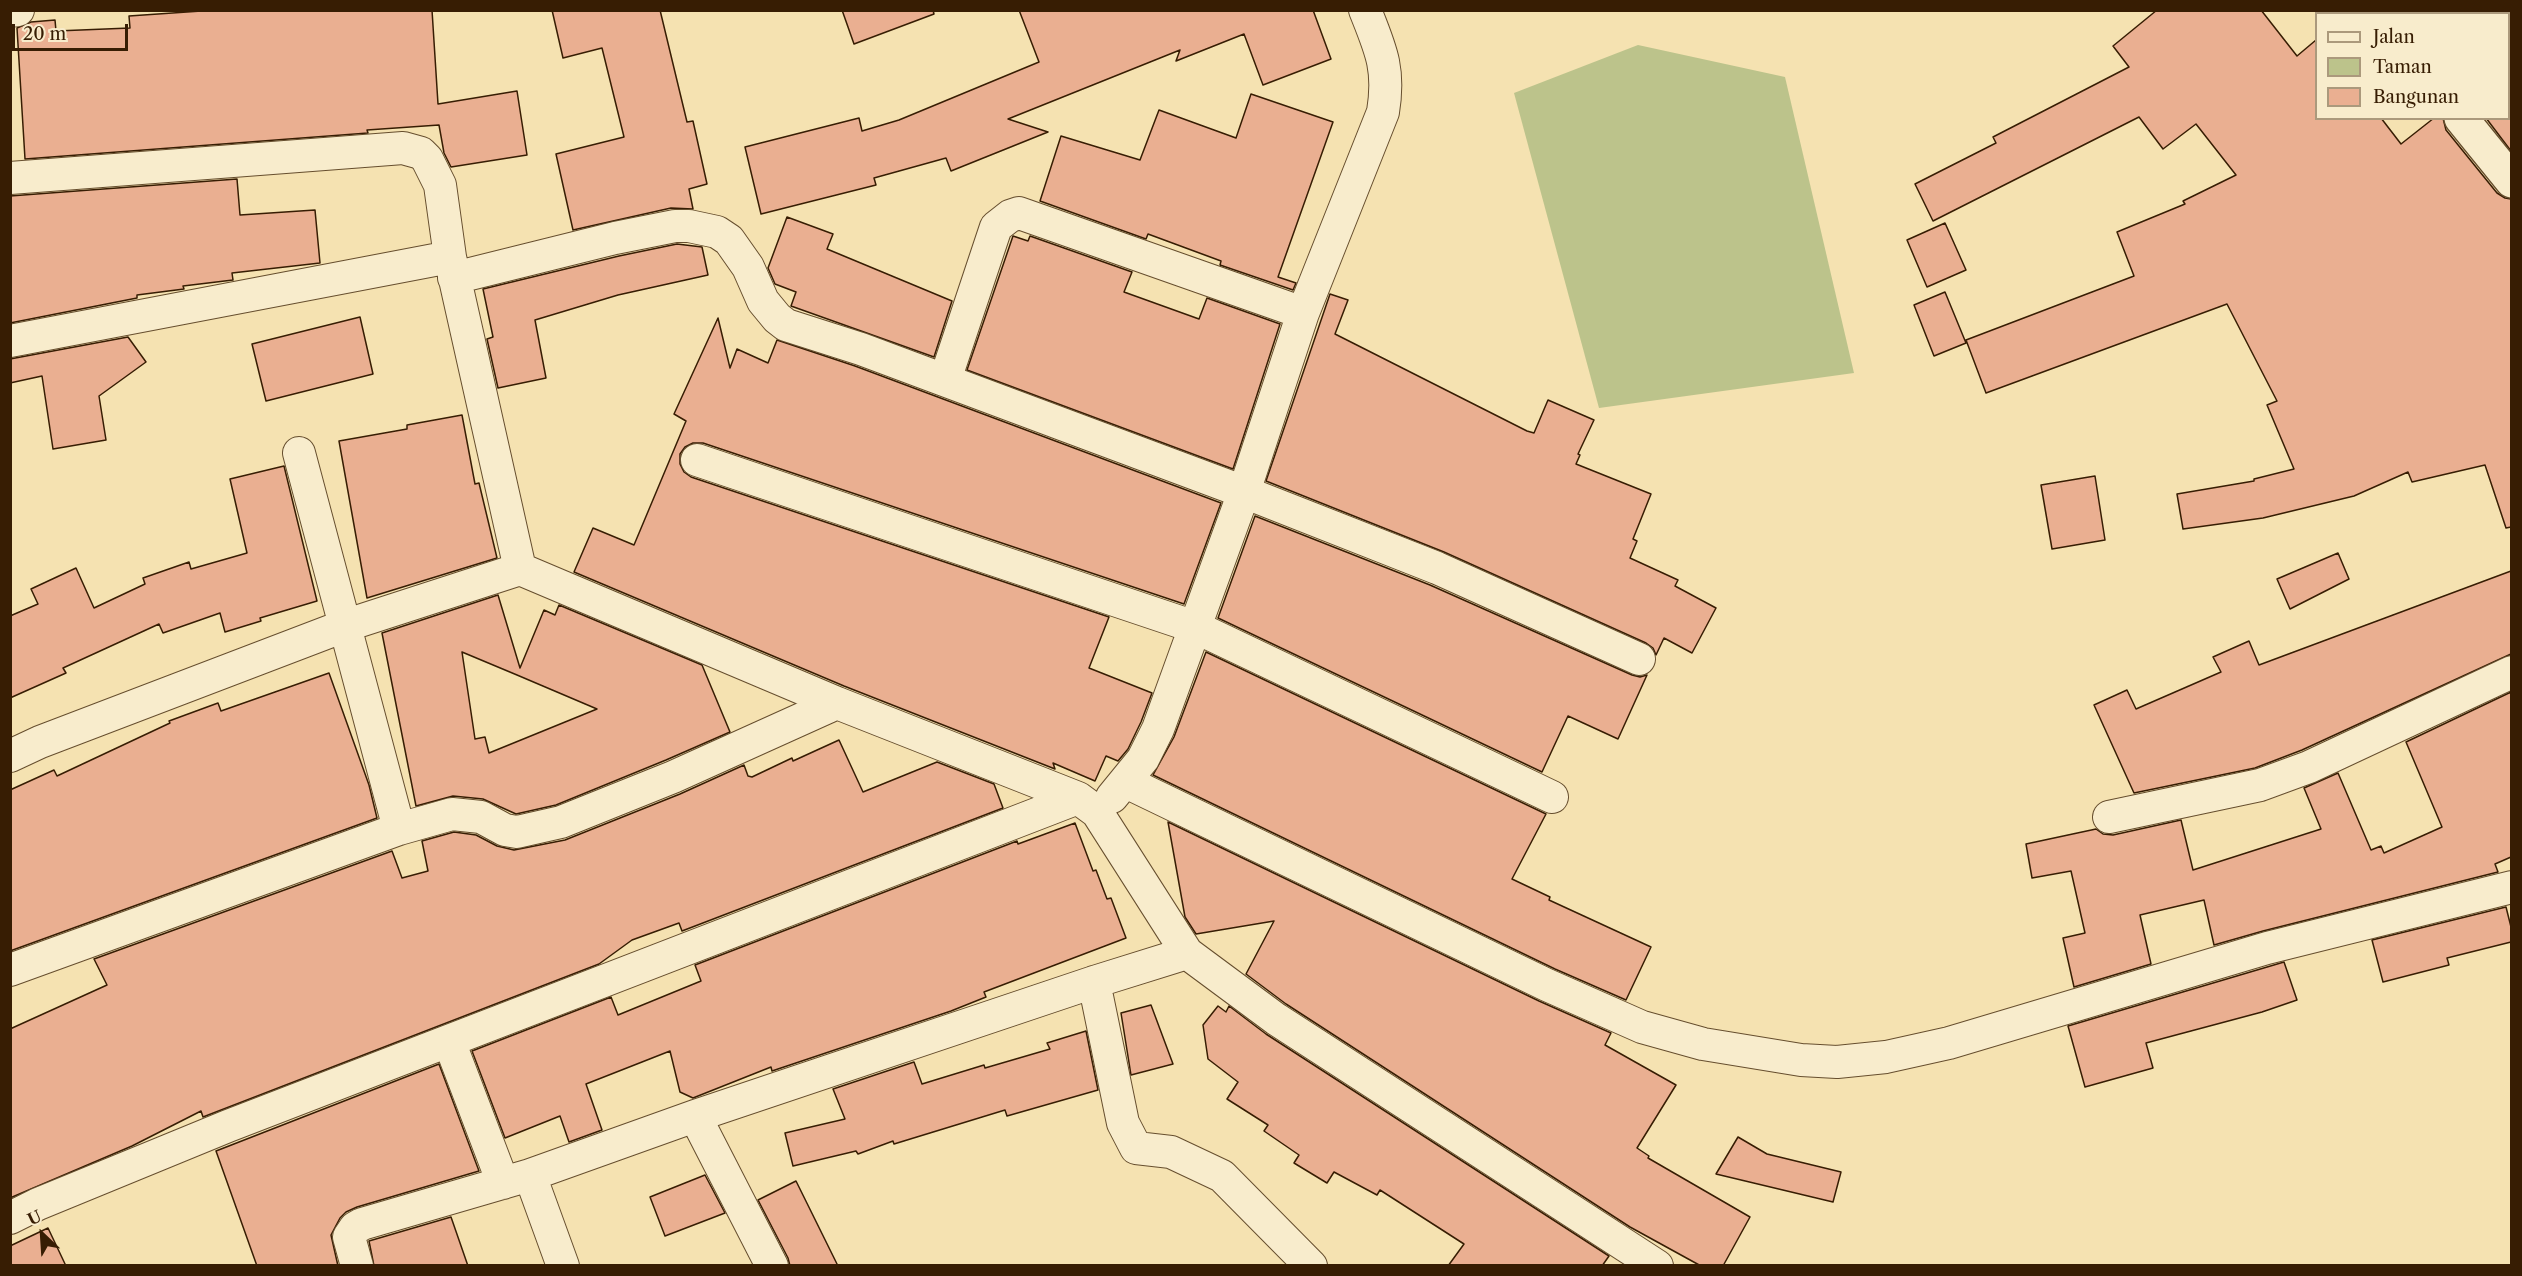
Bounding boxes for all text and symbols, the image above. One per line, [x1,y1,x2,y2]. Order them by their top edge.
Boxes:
scale bar [15,12,130,50]
legend [2315,12,2510,120]
text: 20 m [23,23,66,45]
text: Jalan [2373,26,2415,48]
text: Taman [2373,56,2432,78]
text: Bangunan [2373,86,2459,108]
north arrow [12,1204,72,1264]
text: U [24,1206,45,1229]

